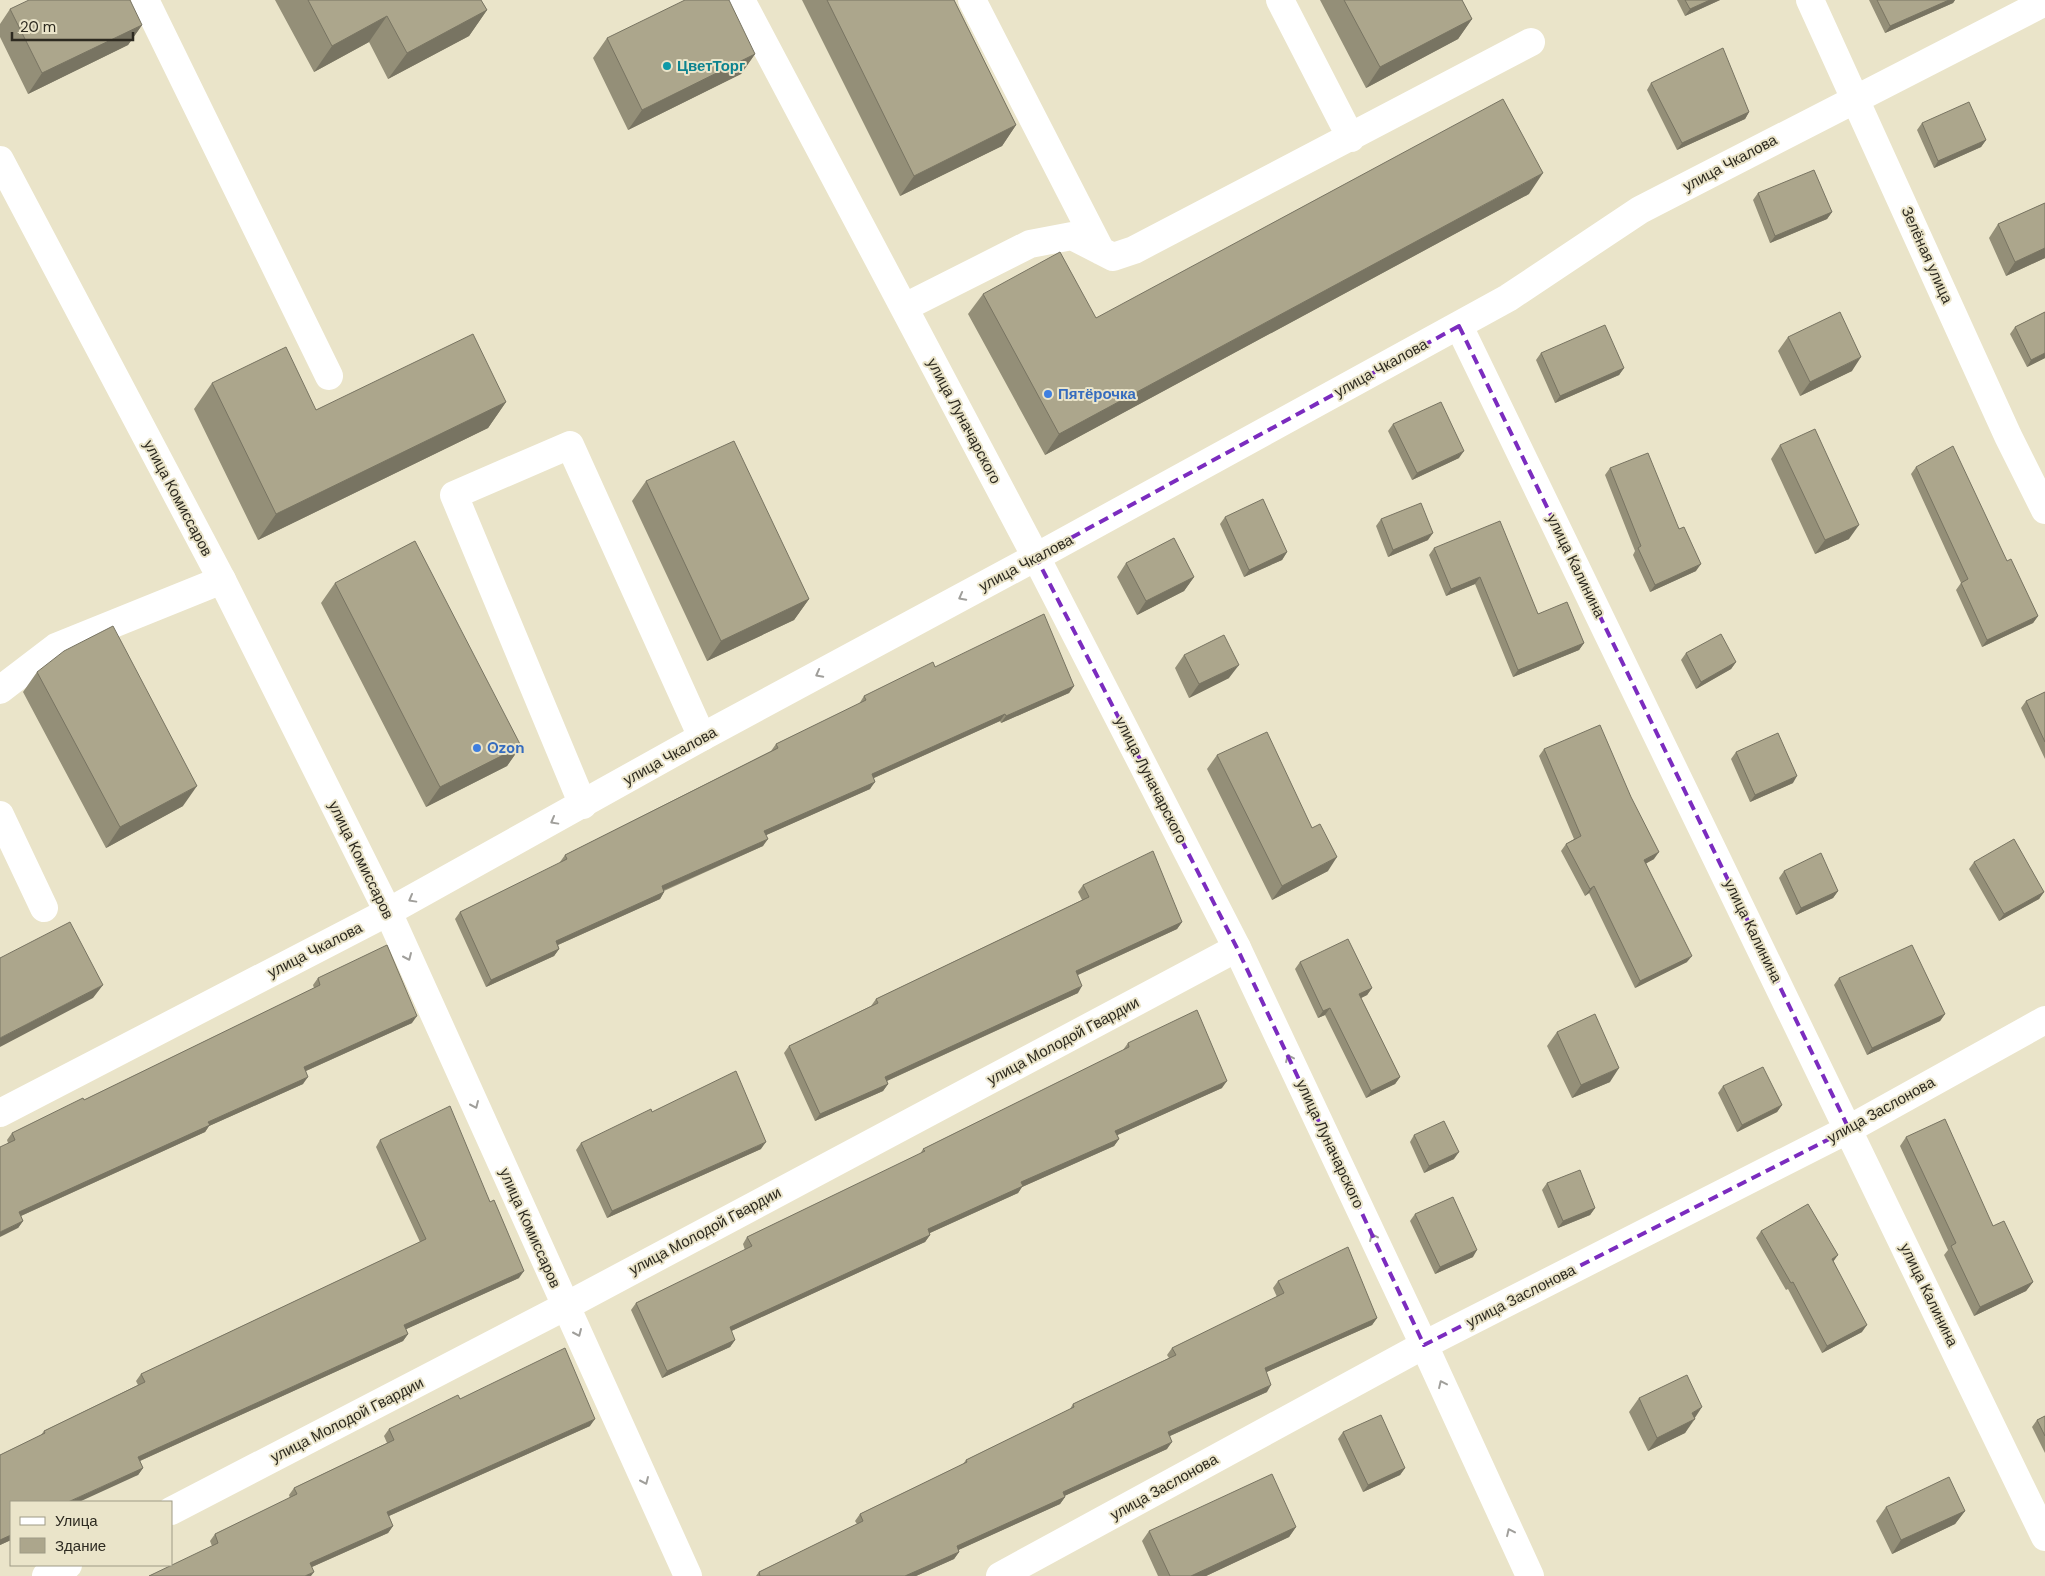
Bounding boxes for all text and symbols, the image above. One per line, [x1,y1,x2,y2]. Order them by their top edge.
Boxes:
scale bar [12,10,134,42]
text: 20 m [20,17,56,37]
place label: ЦветТорг [677,56,745,76]
marker: ЦветТорг [661,60,673,72]
street label: улица Чкалова [1679,129,1781,196]
street label: Зелёная улица [1897,203,1958,307]
street label: улица Чкалова [1331,334,1432,402]
street label: улица Луначарского [922,355,1006,487]
place label: Пятёрочка [1058,384,1136,404]
marker: Пятёрочка [1042,388,1054,400]
street label: улица Комиссаров [139,436,217,560]
street label: улица Калинина [1542,511,1610,622]
street label: улица Чкалова [975,529,1077,596]
one-way arrow [958,591,967,601]
one-way arrow [815,668,824,678]
street label: улица Луначарского [1110,713,1192,847]
street label: улица Чкалова [620,722,721,790]
place label: Ozon [487,738,525,758]
marker: Ozon [471,742,483,754]
street label: улица Комиссаров [324,798,398,922]
one-way arrow [551,815,560,825]
street label: улица Калинина [1719,876,1787,987]
one-way arrow [408,893,417,903]
street label: улица Чкалова [264,917,366,982]
one-way arrow [402,952,412,961]
street label: улица Молодой Гвардии [984,992,1142,1090]
one-way arrow [1285,1054,1296,1063]
street label: улица Заслонова [1824,1072,1939,1148]
street label: улица Луначарского [1291,1077,1369,1211]
one-way arrow [469,1100,479,1109]
street label: улица Комиссаров [495,1165,565,1291]
street label: улица Молодой Гвардии [626,1182,784,1280]
one-way arrow [1369,1233,1380,1242]
street label: улица Калинина [1895,1240,1963,1351]
street label: улица Заслонова [1463,1260,1580,1332]
one-way arrow [572,1328,582,1337]
street label: улица Молодой Гвардии [267,1373,427,1467]
one-way arrow [1438,1380,1448,1389]
street label: улица Заслонова [1107,1449,1222,1525]
one-way arrow [639,1476,649,1485]
legend [10,1501,172,1566]
text: Улица [55,1511,98,1531]
one-way arrow [1505,1528,1516,1537]
text: Здание [55,1536,106,1556]

